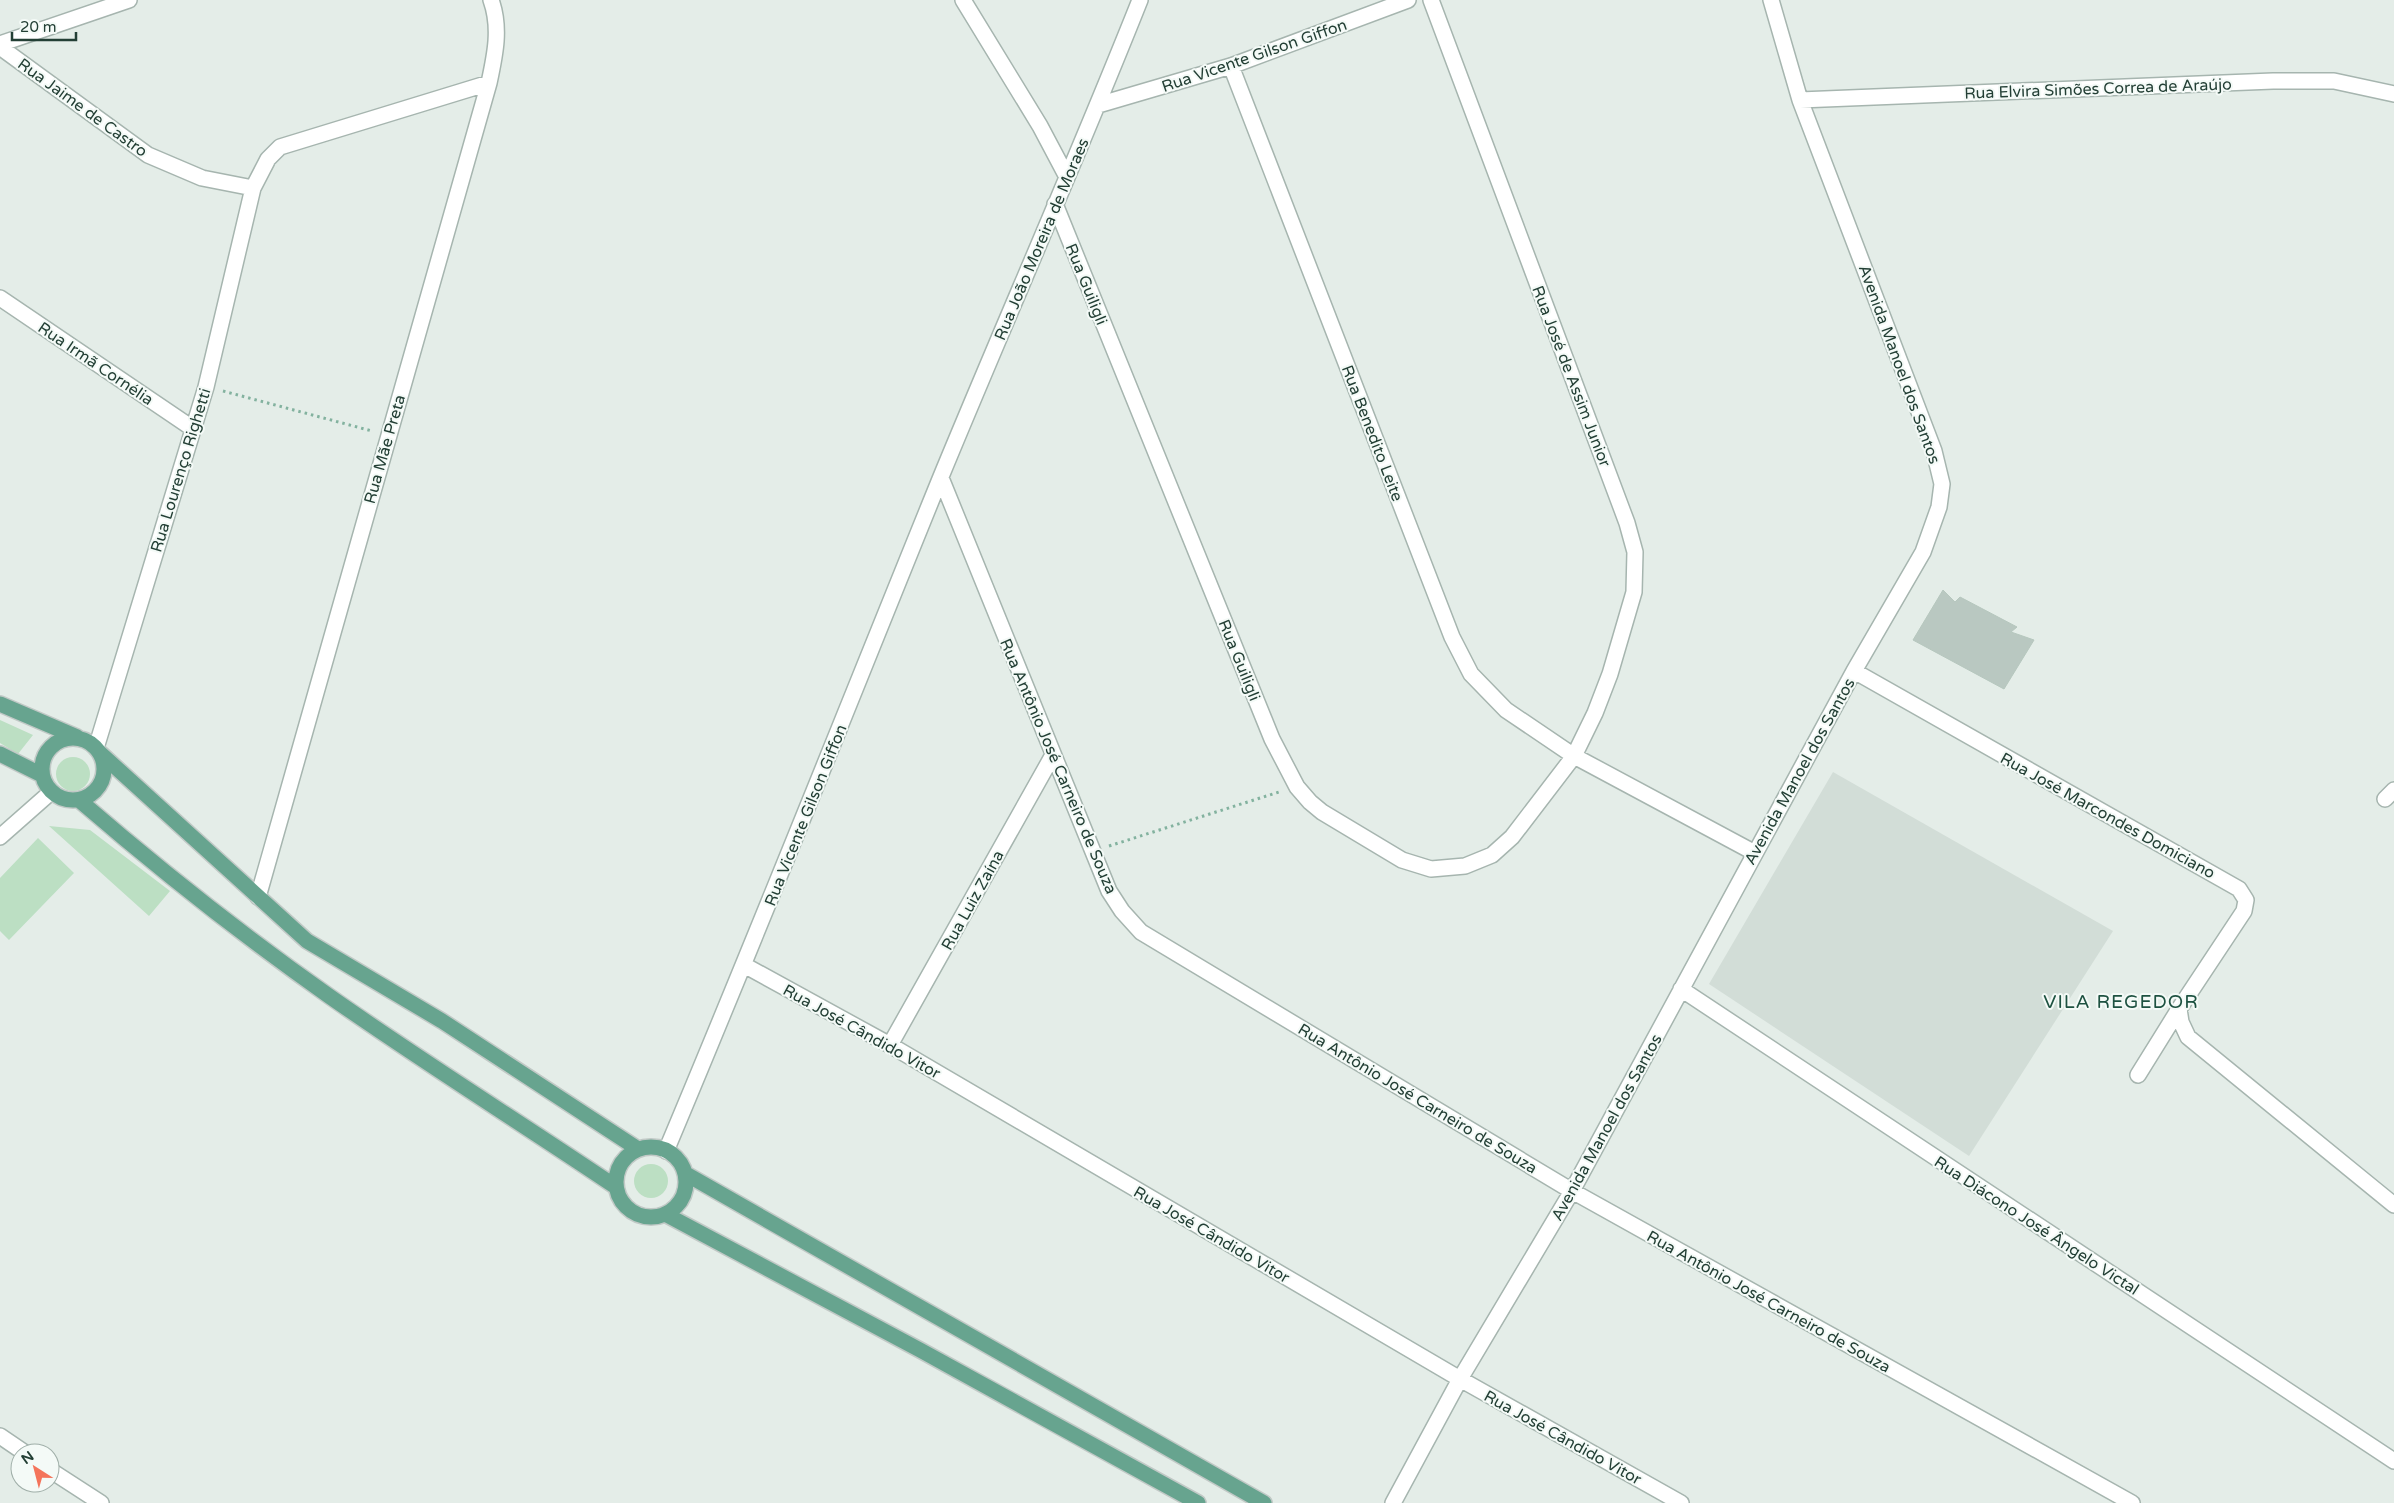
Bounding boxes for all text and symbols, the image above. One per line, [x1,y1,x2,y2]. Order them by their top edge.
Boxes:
scale bar [12,10,76,42]
street label: Rua Vicente Gilson Giffon [1159,15,1349,97]
text: 20 m [20,18,57,36]
street label: Rua Jaime de Castro [14,54,151,162]
street label: Rua Elvira Simões Correa de Araújo [1964,74,2232,104]
street label: Rua João Moreira de Moraes [990,135,1094,343]
street label: Rua Guiligli [1061,241,1111,328]
street label: Avenida Manoel dos Santos [1854,262,1944,467]
street label: Rua José de Assim Junior [1527,283,1615,471]
street label: Rua Irmã Cornélia [34,318,157,410]
street label: Rua Benedito Leite [1337,362,1407,504]
street label: Rua Lourenço Righetti [146,386,215,555]
street label: Rua Mãe Preta [360,392,410,506]
street label: Rua Guiligli [1214,617,1264,704]
street label: Rua Antônio José Carneiro de Souza [995,636,1121,897]
street label: Avenida Manoel dos Santos [1740,675,1860,868]
street label: Rua Vicente Gilson Giffon [760,722,852,909]
street label: Rua José Marcondes Domiciano [1997,748,2219,883]
street label: Rua Luiz Zaína [937,847,1009,954]
street label: Rua José Cândido Vitor [779,980,945,1084]
district label: VILA REGEDOR [2043,991,2199,1013]
street label: Rua Antônio José Carneiro de Souza [1294,1019,1541,1178]
street label: Avenida Manoel dos Santos [1547,1031,1667,1224]
street label: Rua Diácono José Ângelo Victal [1930,1152,2143,1300]
street label: Rua José Cândido Vitor [1130,1182,1294,1288]
street label: Rua Antônio José Carneiro de Souza [1643,1226,1894,1377]
street label: Rua José Cândido Vitor [1480,1386,1646,1490]
north arrow [10,1443,60,1493]
text: N [18,1448,37,1468]

